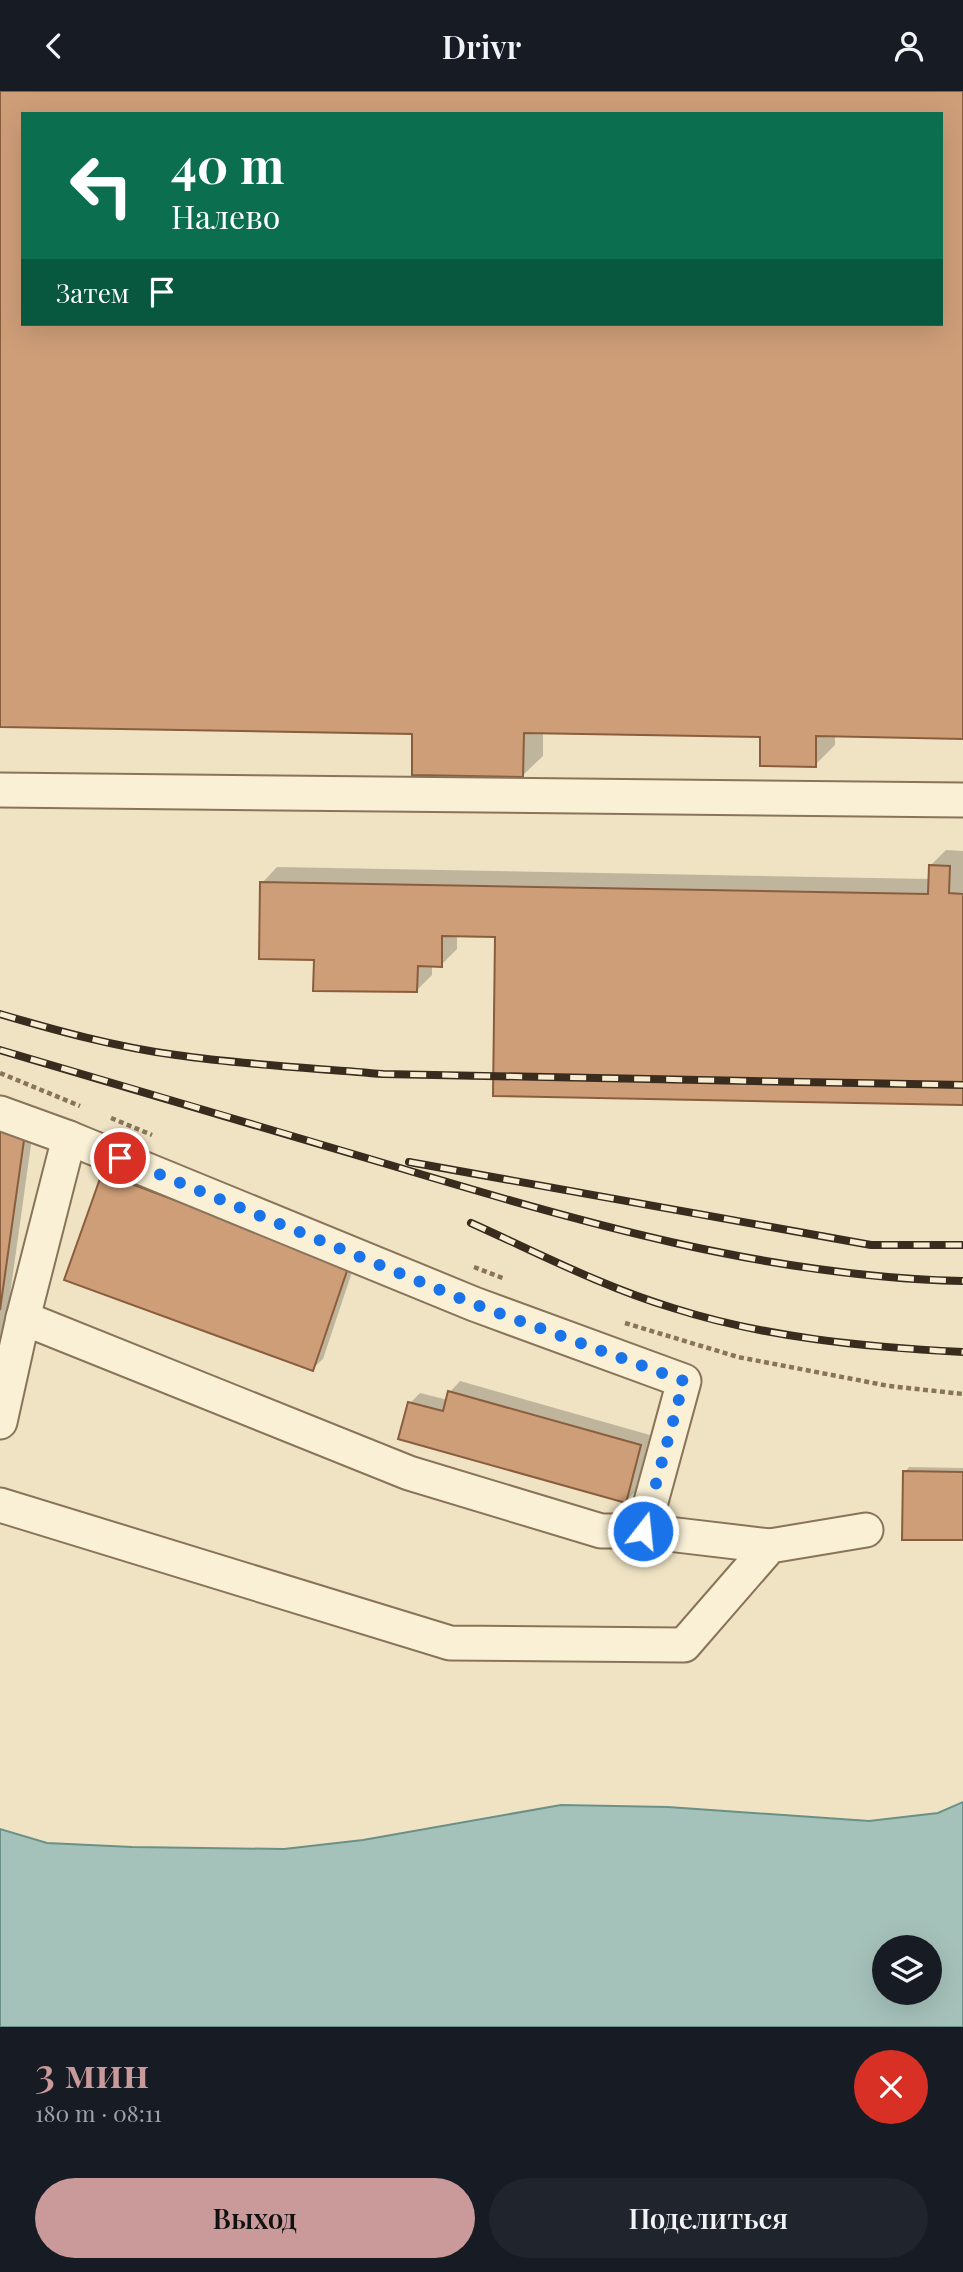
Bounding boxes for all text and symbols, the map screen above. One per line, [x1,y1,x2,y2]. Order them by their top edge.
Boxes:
text: Drivr [442,24,521,67]
icon: back [35,27,73,65]
icon: person [890,27,928,65]
text: 40 m [171,131,284,196]
icon: left [56,140,147,231]
text: Налево [171,194,280,237]
icon: arrive [143,273,181,311]
text: Затем [56,275,129,310]
pin [90,1128,150,1188]
icon: arrive [101,1139,139,1177]
position arrow [606,1494,680,1568]
map controls [872,1935,942,2005]
button: layers [872,1935,942,2005]
text: 3 мин [35,2043,149,2099]
button: close [854,2050,928,2124]
text: 180 m · 08:11 [35,2097,162,2128]
button: Выход [35,2178,475,2258]
button: Поделиться [489,2178,928,2258]

